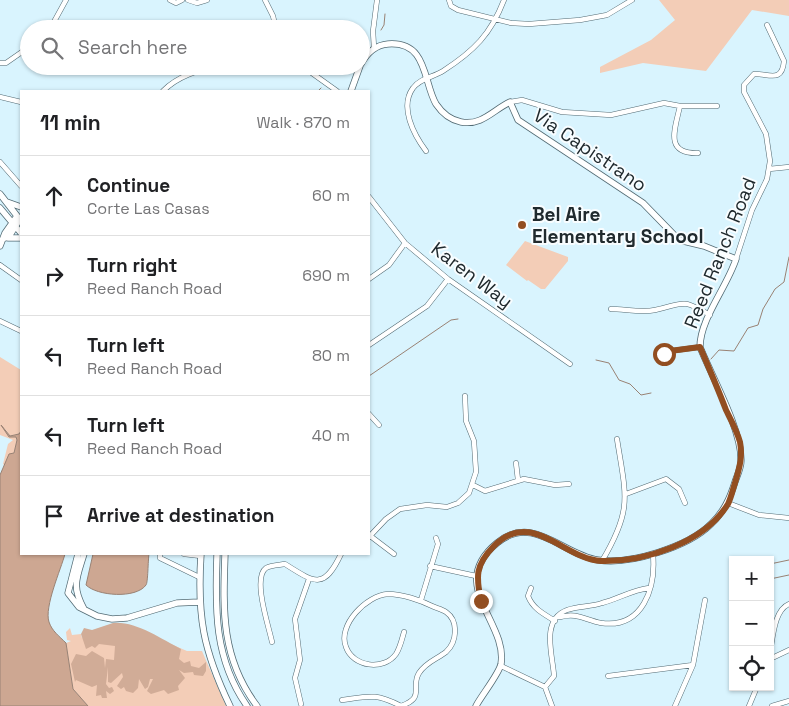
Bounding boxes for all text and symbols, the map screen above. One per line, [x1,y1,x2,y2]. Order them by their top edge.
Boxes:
search box [20,20,370,75]
icon: search [38,34,66,62]
text: Search here [78,35,188,60]
street label: Via Capistrano [528,103,652,197]
text: 11 min [40,109,101,136]
text: Walk · 870 m [256,112,350,133]
text: Continue [87,173,170,198]
street label: Reed Ranch Road [678,174,762,332]
icon: ahead [40,182,68,210]
text: 60 m [312,185,350,206]
text: Corte Las Casas [87,198,210,219]
place label: Bel Aire Elementary School [532,202,704,249]
marker: Bel Aire Elementary School [516,219,528,231]
street label: Karen Way [426,236,518,314]
text: Turn right [87,253,177,278]
icon: right [40,262,68,290]
text: 690 m [302,265,350,286]
text: Reed Ranch Road [87,278,222,299]
text: Turn left [87,333,165,358]
icon: left [40,342,68,370]
route start [653,343,676,366]
text: 80 m [312,345,350,366]
text: Reed Ranch Road [87,358,222,379]
text: Turn left [87,413,165,438]
icon: left [40,422,68,450]
text: 40 m [312,425,350,446]
text: Reed Ranch Road [87,438,222,459]
icon: arrive [40,502,68,530]
text: Arrive at destination [87,503,275,528]
map controls [729,556,774,691]
button: + [729,556,774,601]
route end [470,590,493,613]
button: − [729,601,774,646]
button: locate [729,646,774,691]

